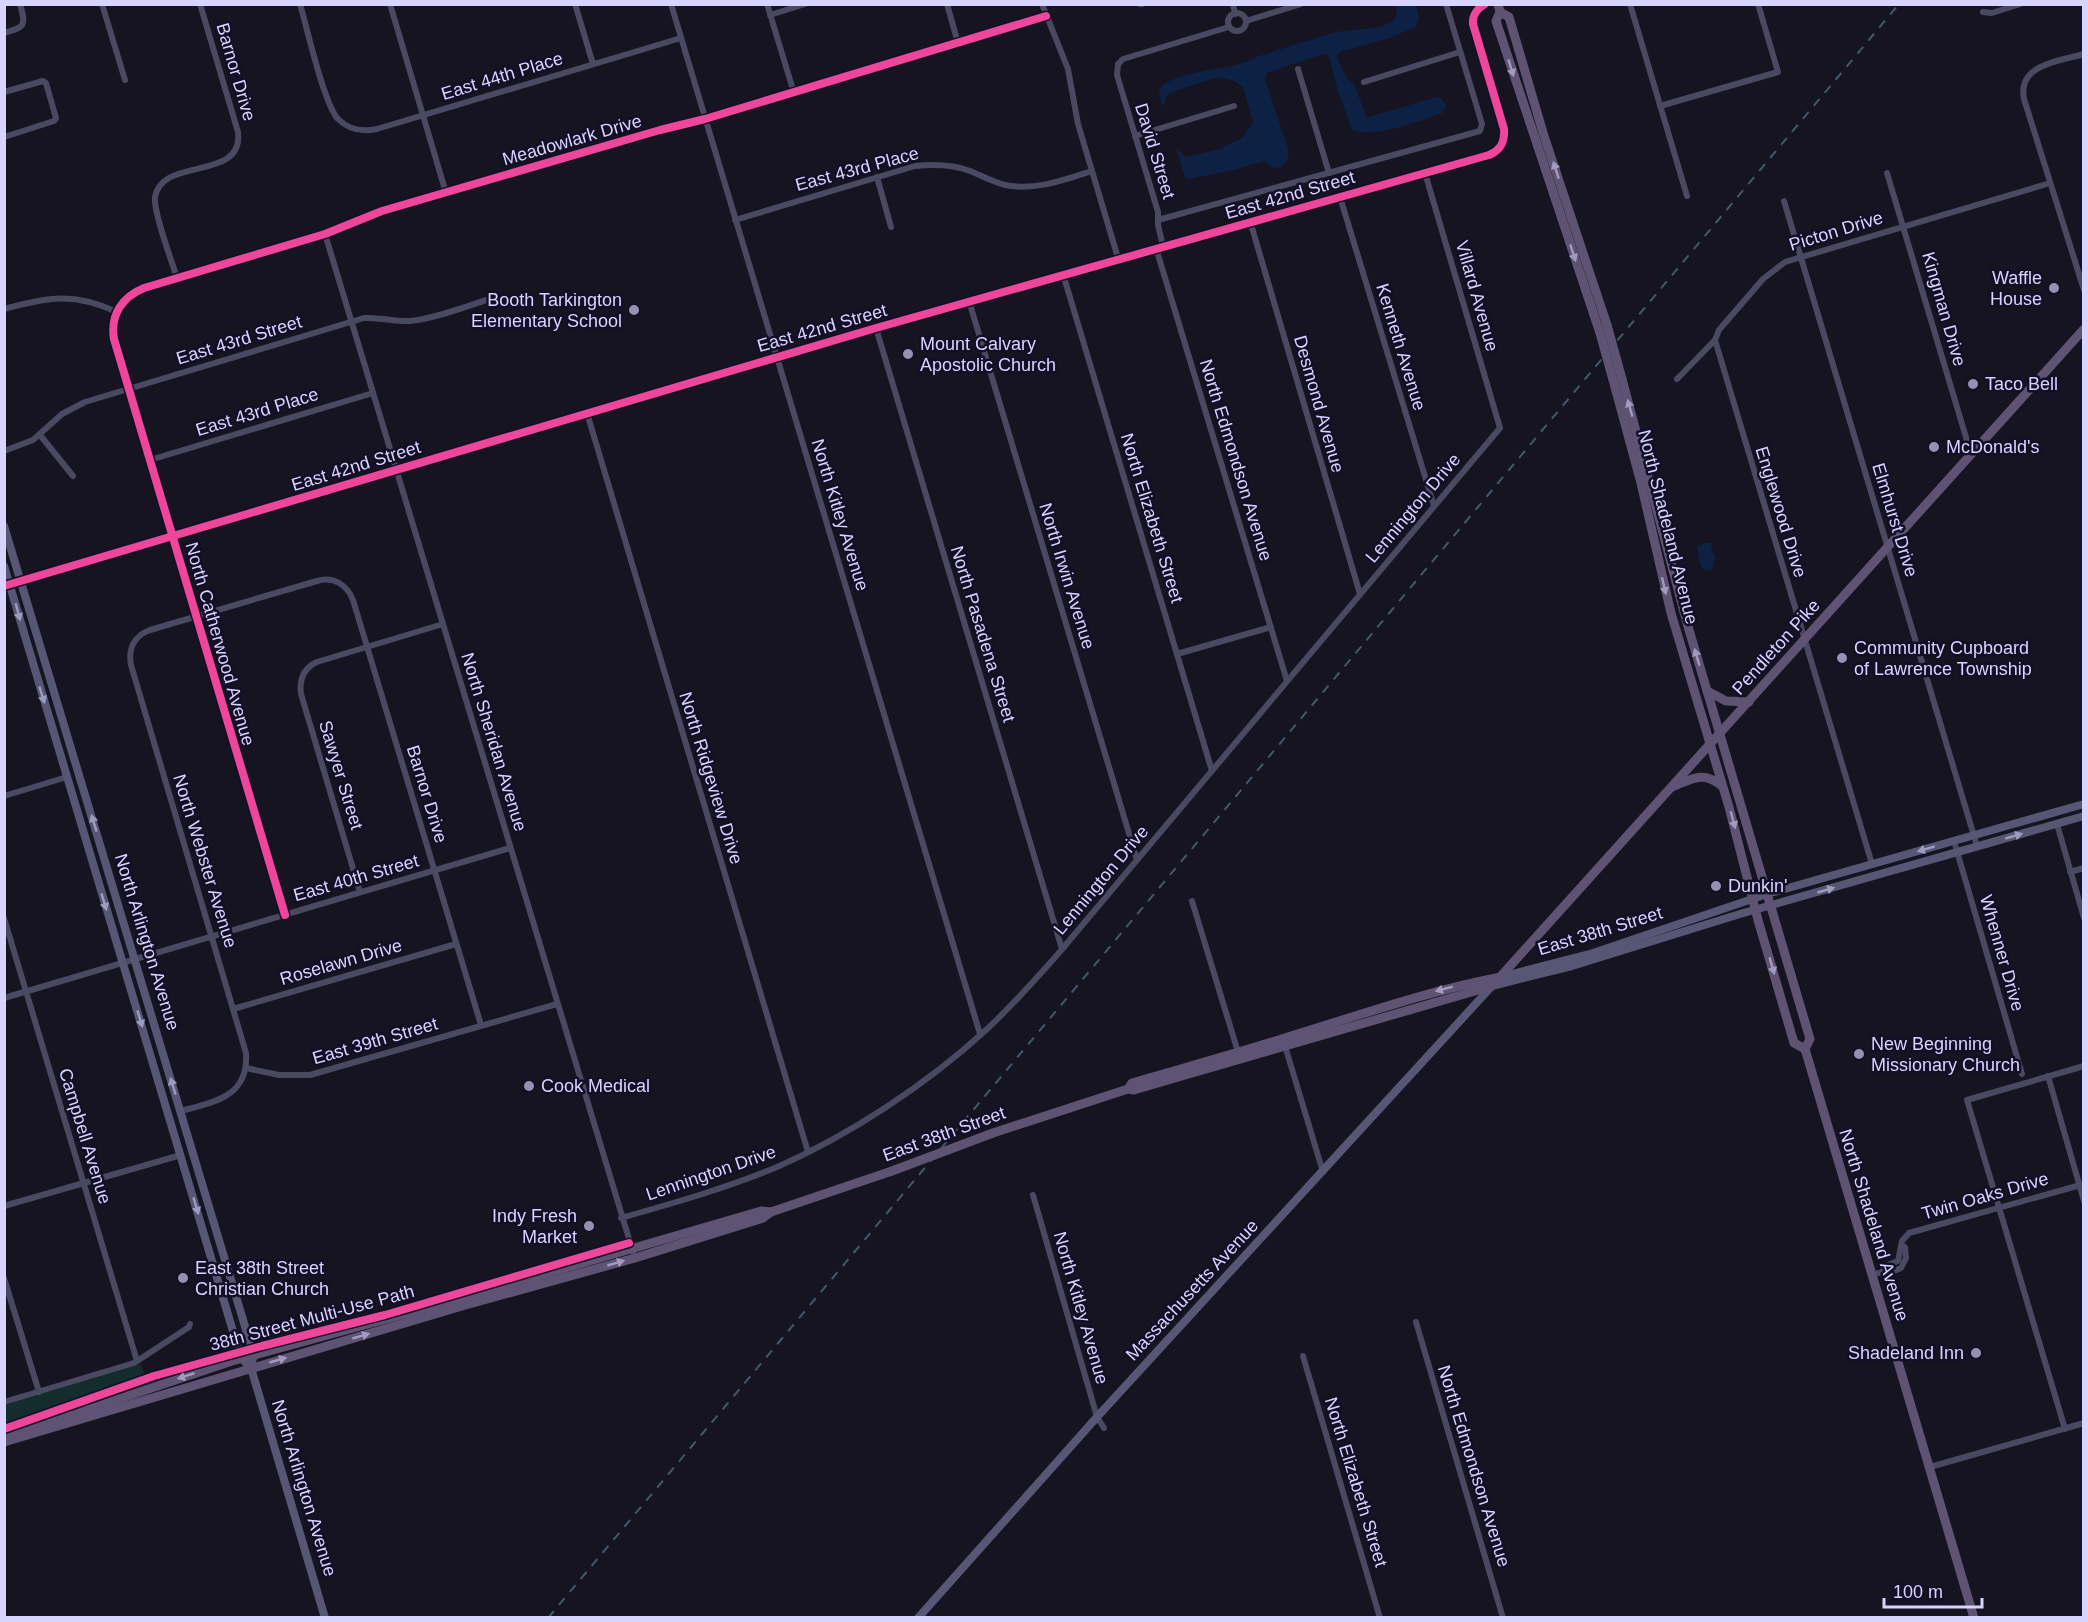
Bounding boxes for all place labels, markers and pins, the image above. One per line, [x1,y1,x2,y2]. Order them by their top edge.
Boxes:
place label: Waffle House [1990,268,2042,309]
marker: Waffle House [2047,281,2061,295]
place label: Booth Tarkington Elementary School [471,290,622,331]
marker: Booth Tarkington Elementary School [627,303,641,317]
place label: Mount Calvary Apostolic Church [920,334,1056,375]
marker: Mount Calvary Apostolic Church [901,347,915,361]
place label: Taco Bell [1985,374,2058,394]
marker: Taco Bell [1966,377,1980,391]
place label: McDonald's [1946,437,2039,457]
marker: McDonald's [1927,440,1941,454]
place label: Community Cupboard of Lawrence Township [1854,638,2032,679]
marker: Community Cupboard of Lawrence Township [1835,651,1849,665]
place label: Dunkin' [1728,876,1787,896]
marker: Dunkin' [1709,879,1723,893]
place label: New Beginning Missionary Church [1871,1034,2020,1075]
marker: New Beginning Missionary Church [1852,1047,1866,1061]
place label: Cook Medical [541,1076,650,1096]
marker: Cook Medical [522,1079,536,1093]
place label: Indy Fresh Market [492,1206,577,1247]
marker: Indy Fresh Market [582,1219,596,1233]
place label: East 38th Street Christian Church [195,1258,329,1299]
marker: East 38th Street Christian Church [176,1271,190,1285]
place label: Shadeland Inn [1848,1343,1964,1363]
marker: Shadeland Inn [1969,1346,1983,1360]

